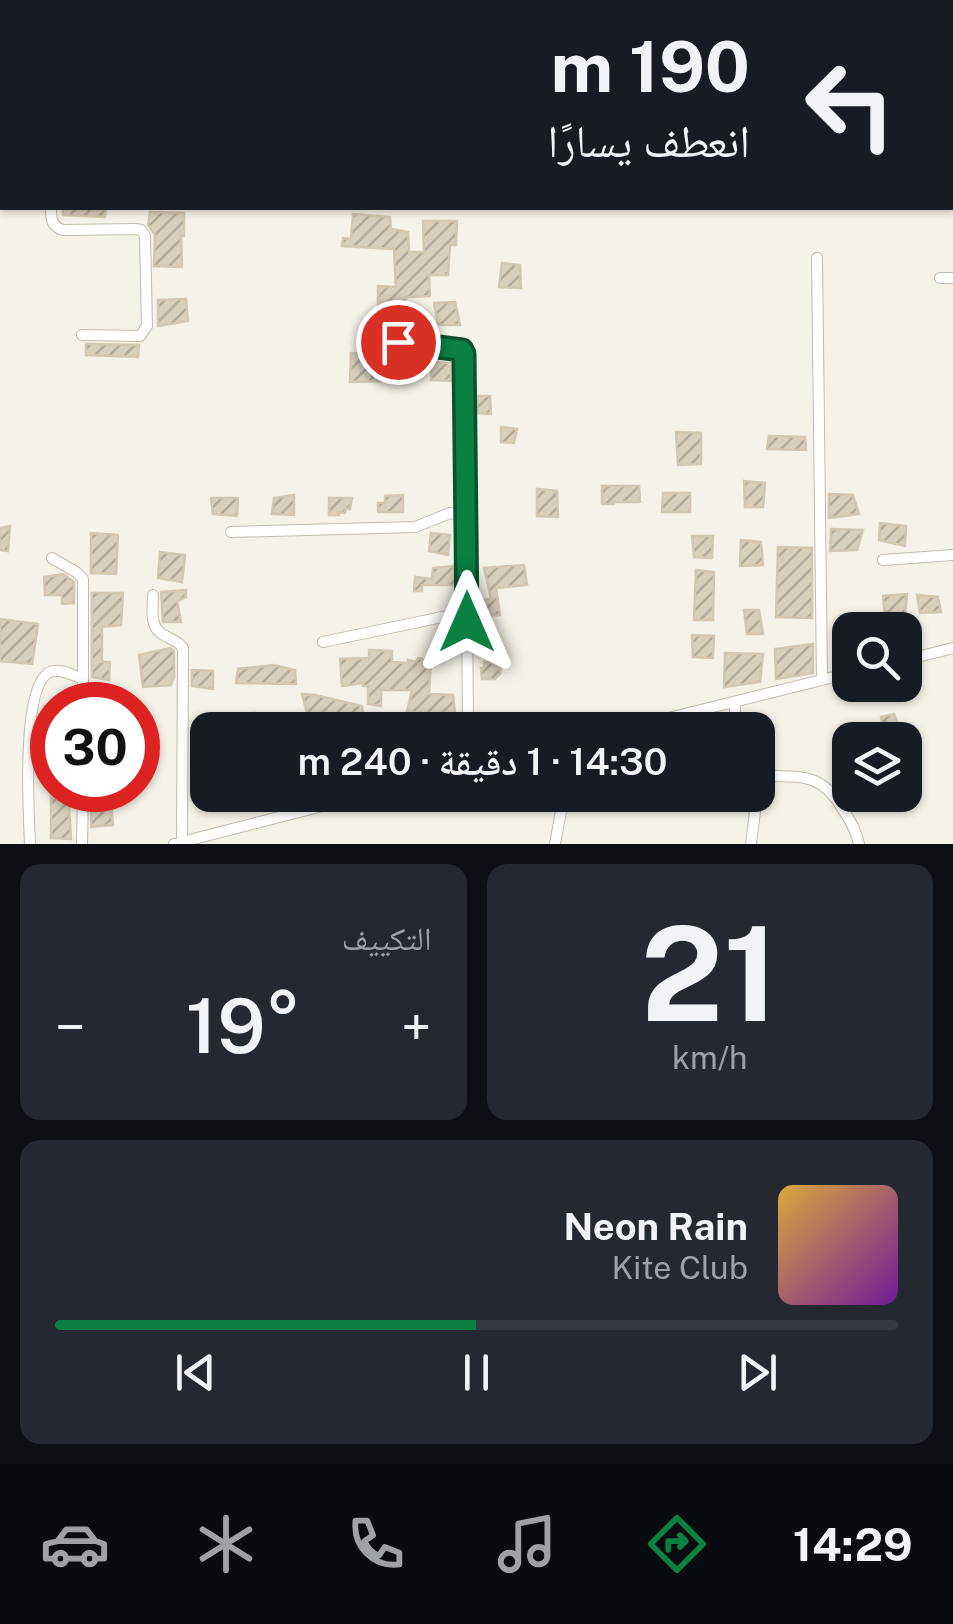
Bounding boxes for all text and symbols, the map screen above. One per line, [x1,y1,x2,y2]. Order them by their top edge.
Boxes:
text: 190 m [551,25,750,108]
icon: left [785,40,915,170]
text: انعطف يسارًا [548,114,750,167]
pin [356,300,441,385]
icon: arrive [371,315,426,370]
position arrow [415,570,519,674]
map controls [832,612,922,812]
button: search [832,612,922,702]
speed limit sign: 30 [30,682,160,812]
button: layers [832,722,922,812]
text: 14:30 · 1 دقيقة · 240 m [297,739,668,784]
text: 21 [641,898,779,1050]
text: التكييف [342,920,432,957]
text: 19° [186,982,301,1070]
text: − [55,995,86,1059]
text: + [401,995,431,1059]
text: km/h [672,1039,747,1076]
text: Neon Rain [564,1204,748,1249]
text: Kite Club [611,1249,748,1286]
icon: previous [168,1345,223,1400]
icon: pause [449,1345,504,1400]
icon: next [730,1345,785,1400]
icon: car [40,1509,110,1579]
icon: climate [191,1509,261,1579]
icon: phone [341,1509,411,1579]
icon: music [492,1509,562,1579]
icon: directions [642,1509,712,1579]
text: 14:29 [793,1518,913,1571]

